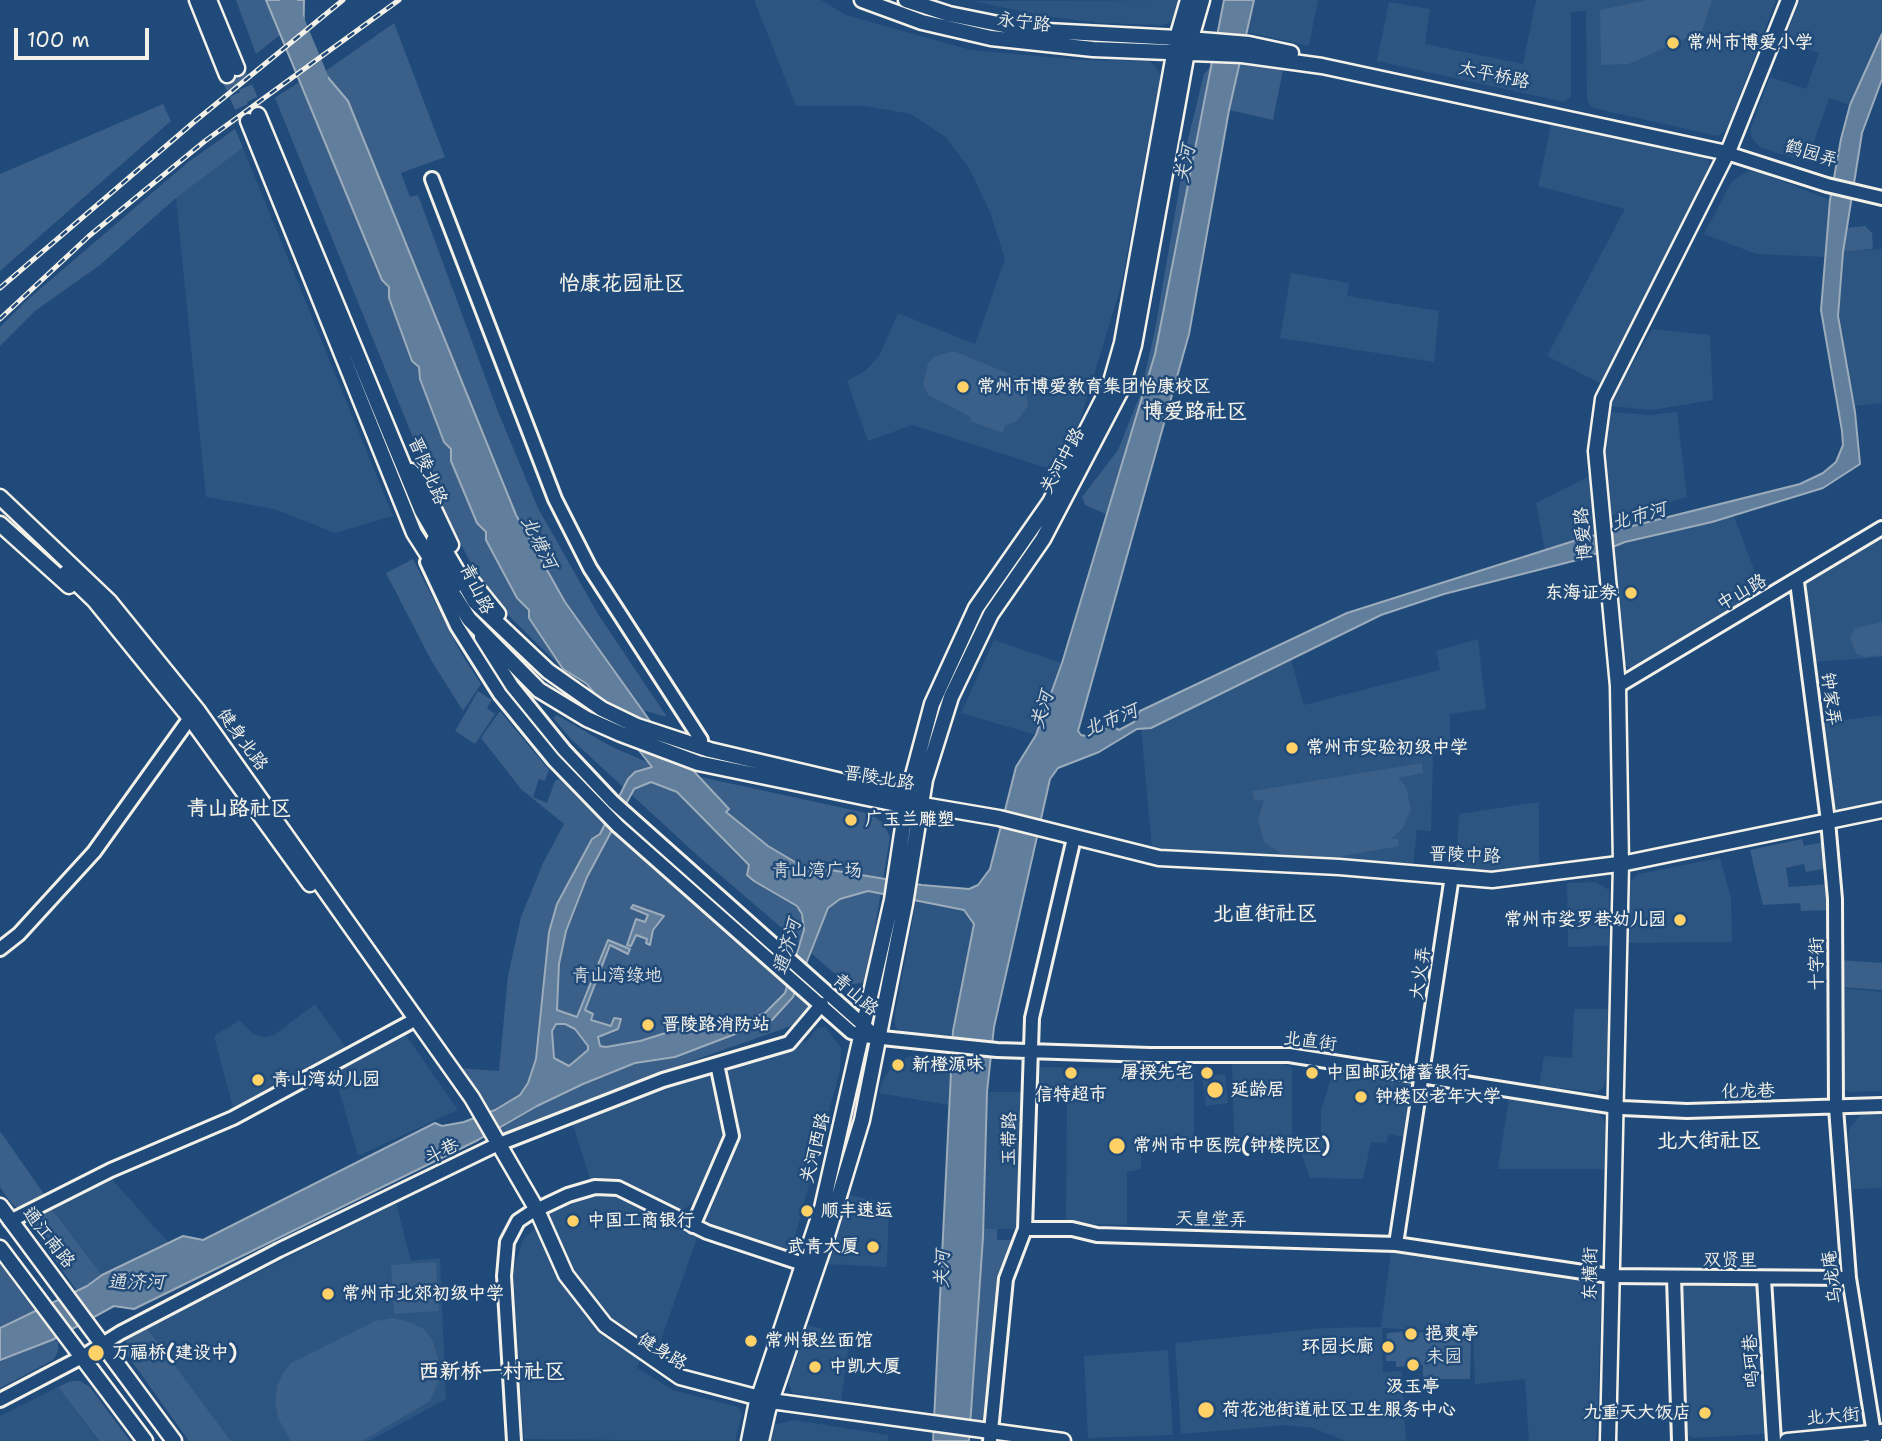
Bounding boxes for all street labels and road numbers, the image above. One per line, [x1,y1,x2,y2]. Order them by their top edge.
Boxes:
street label: 永宁路 [996,9,1052,37]
street label: 太平桥路 [1457,58,1531,94]
street label: 鹤园弄 [1782,136,1840,172]
street label: 关河中路 [1036,424,1090,498]
street label: 晋陵北路 [403,434,451,508]
street label: 博爱路 [1571,506,1597,562]
street label: 青山路 [454,560,498,618]
street label: 中山路 [1713,570,1771,616]
street label: 钟家弄 [1816,671,1844,727]
street label: 健身北路 [212,705,272,775]
street label: 晋陵北路 [842,763,916,795]
street label: 晋陵中路 [1429,844,1501,868]
street label: 十字街 [1806,937,1828,991]
street label: 大火弄 [1407,945,1435,1001]
street label: 青山路 [828,969,882,1021]
street label: 北直街 [1282,1028,1338,1056]
street label: 化龙巷 [1721,1081,1775,1103]
street label: 关河西路 [797,1110,835,1186]
street label: 玉带路 [999,1112,1021,1166]
street label: 斗巷 [421,1134,463,1170]
street label: 通江南路 [17,1203,79,1273]
street label: 天皇堂弄 [1175,1209,1247,1231]
street label: 东横街 [1580,1247,1602,1301]
street label: 乌龙庵 [1819,1249,1847,1305]
street label: 双贤里 [1703,1250,1757,1272]
street label: 健身路 [633,1329,691,1375]
street label: 鸣珂巷 [1740,1333,1764,1389]
street label: 北大街 [1805,1404,1861,1430]

